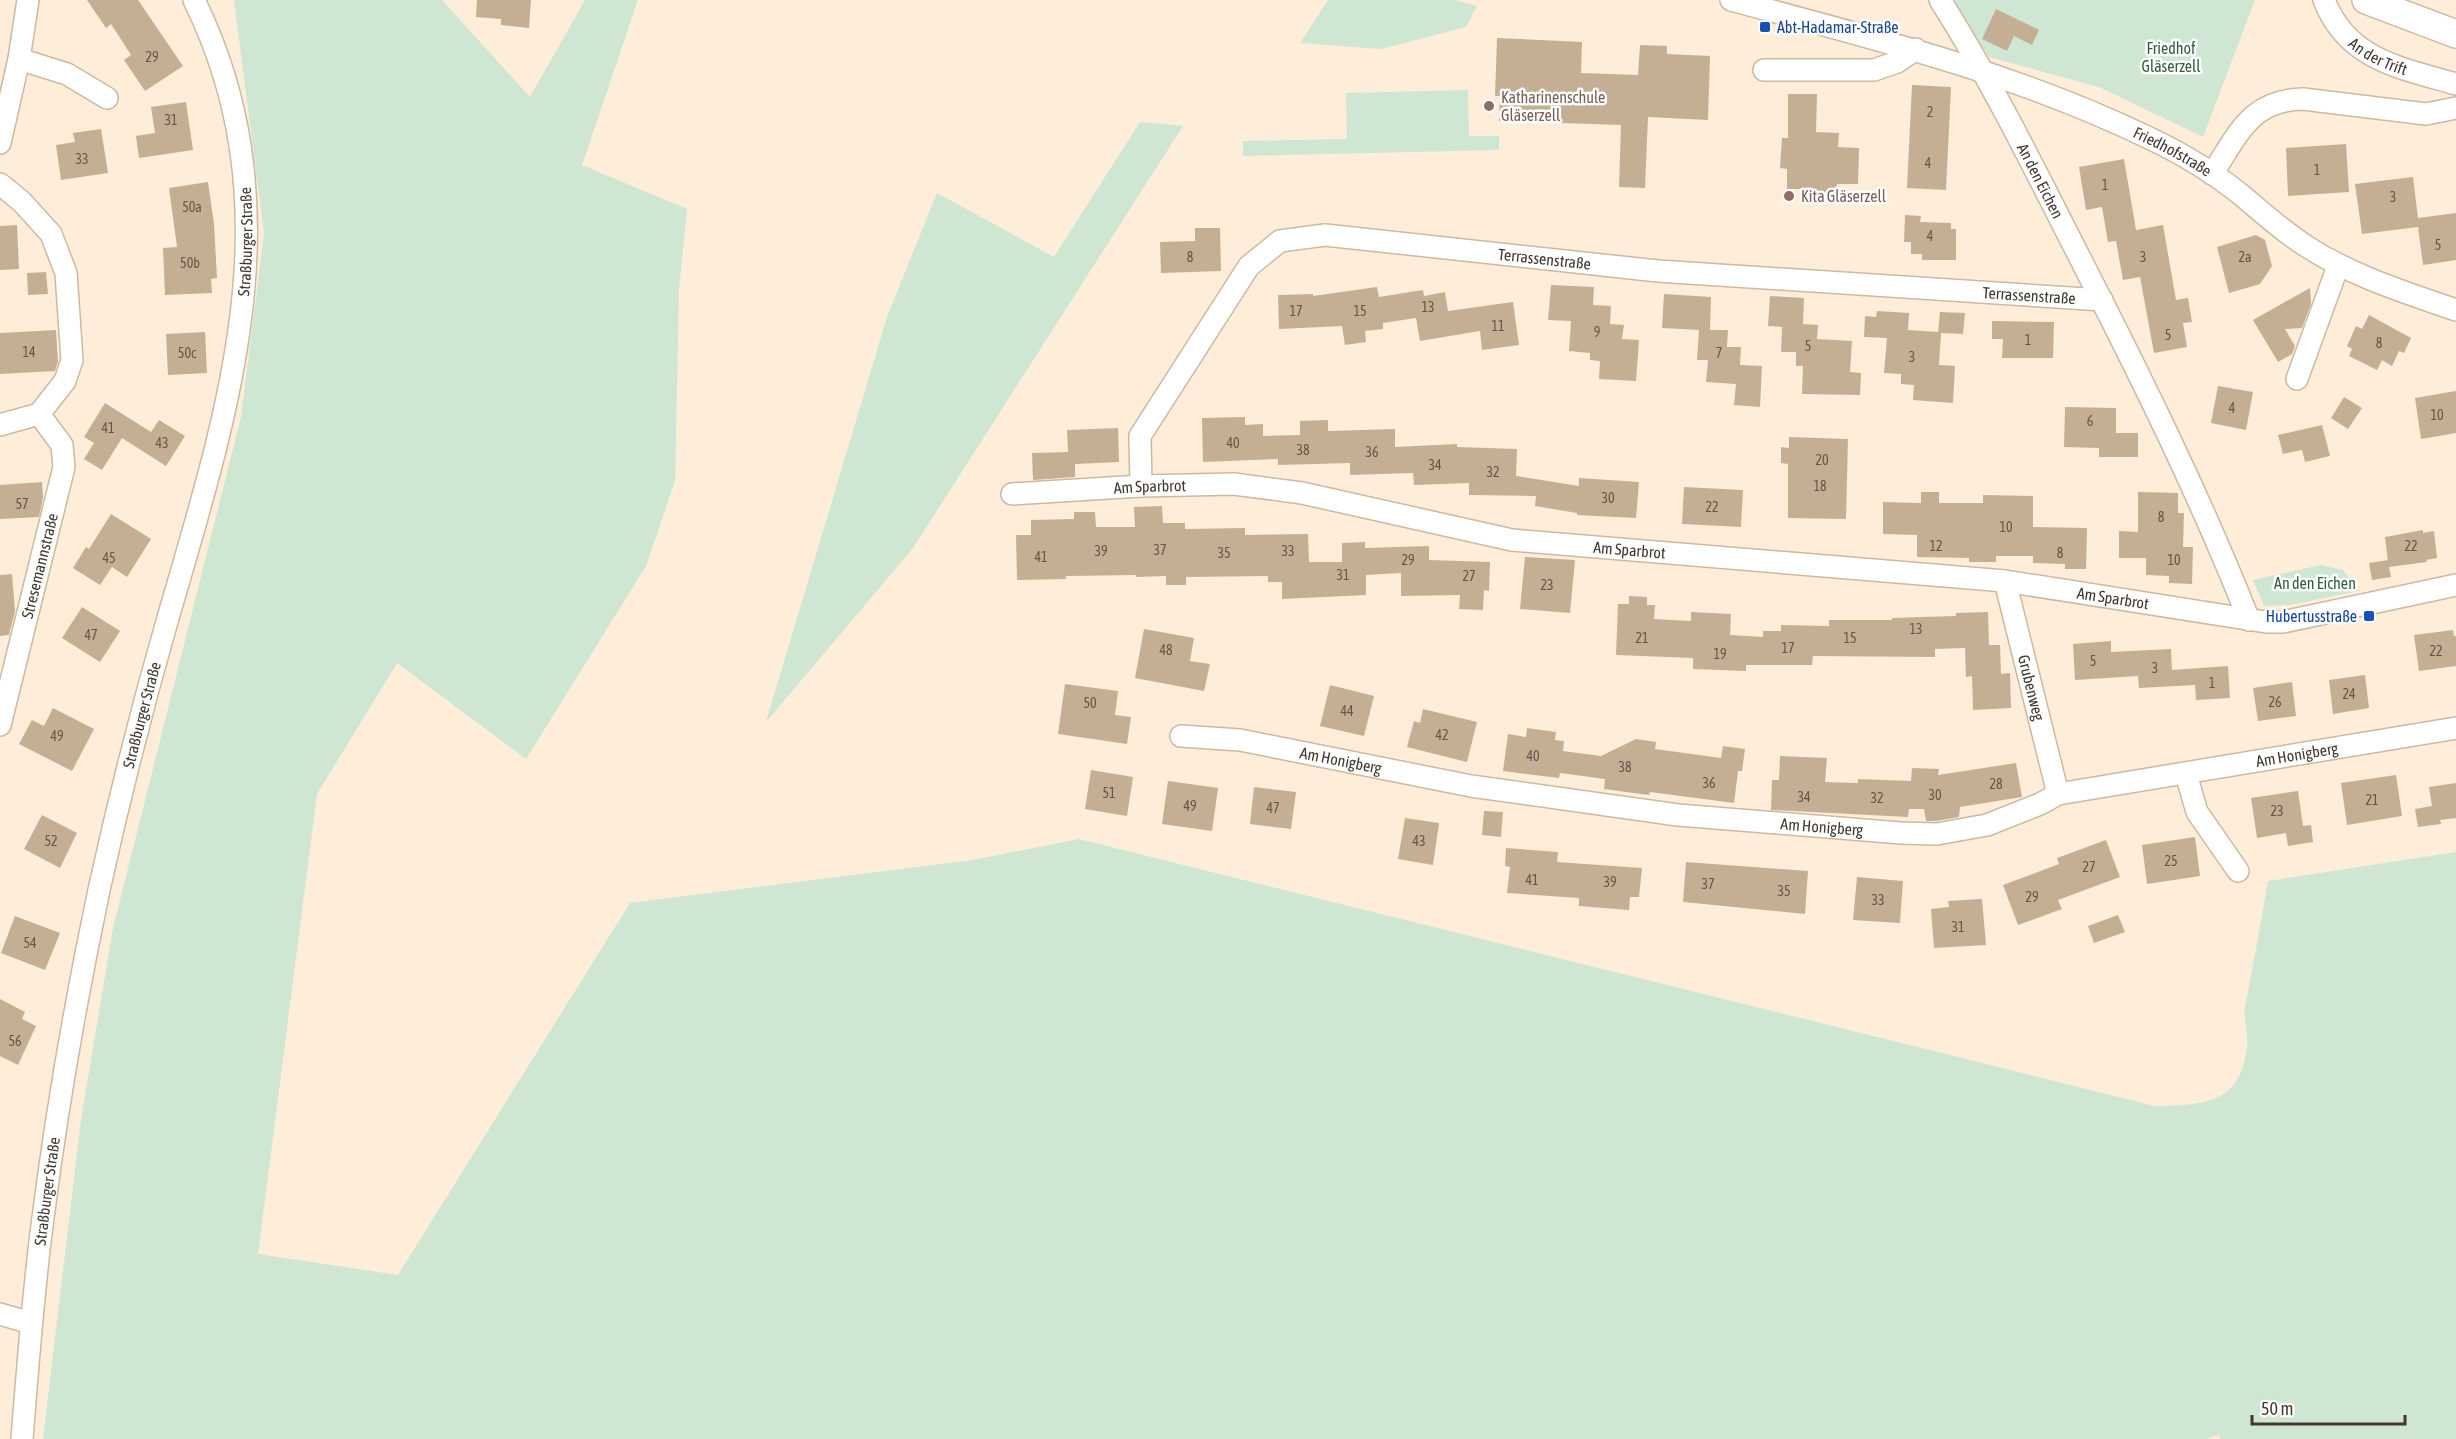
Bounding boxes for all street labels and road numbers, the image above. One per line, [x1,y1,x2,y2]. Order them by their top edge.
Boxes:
street label: An der Trift [2345,34,2410,79]
street label: Friedhofstraße [2131,123,2215,180]
street label: An den Eichen [2014,140,2067,221]
street label: Straßburger Straße [234,187,256,297]
street label: Terrassenstraße [1497,245,1592,273]
street label: Terrassenstraße [1982,283,2076,307]
street label: Am Sparbrot [1113,476,1187,497]
street label: Stresemannstraße [18,511,61,620]
street label: Am Sparbrot [1593,538,1667,562]
street label: Am Sparbrot [2076,583,2151,613]
street label: Grubenweg [2015,653,2048,723]
street label: Straßburger Straße [119,660,164,770]
street label: Am Honigberg [2255,739,2339,770]
street label: Am Honigberg [1299,743,1383,778]
street label: Am Honigberg [1780,814,1864,840]
street label: Straßburger Straße [31,1136,63,1246]

